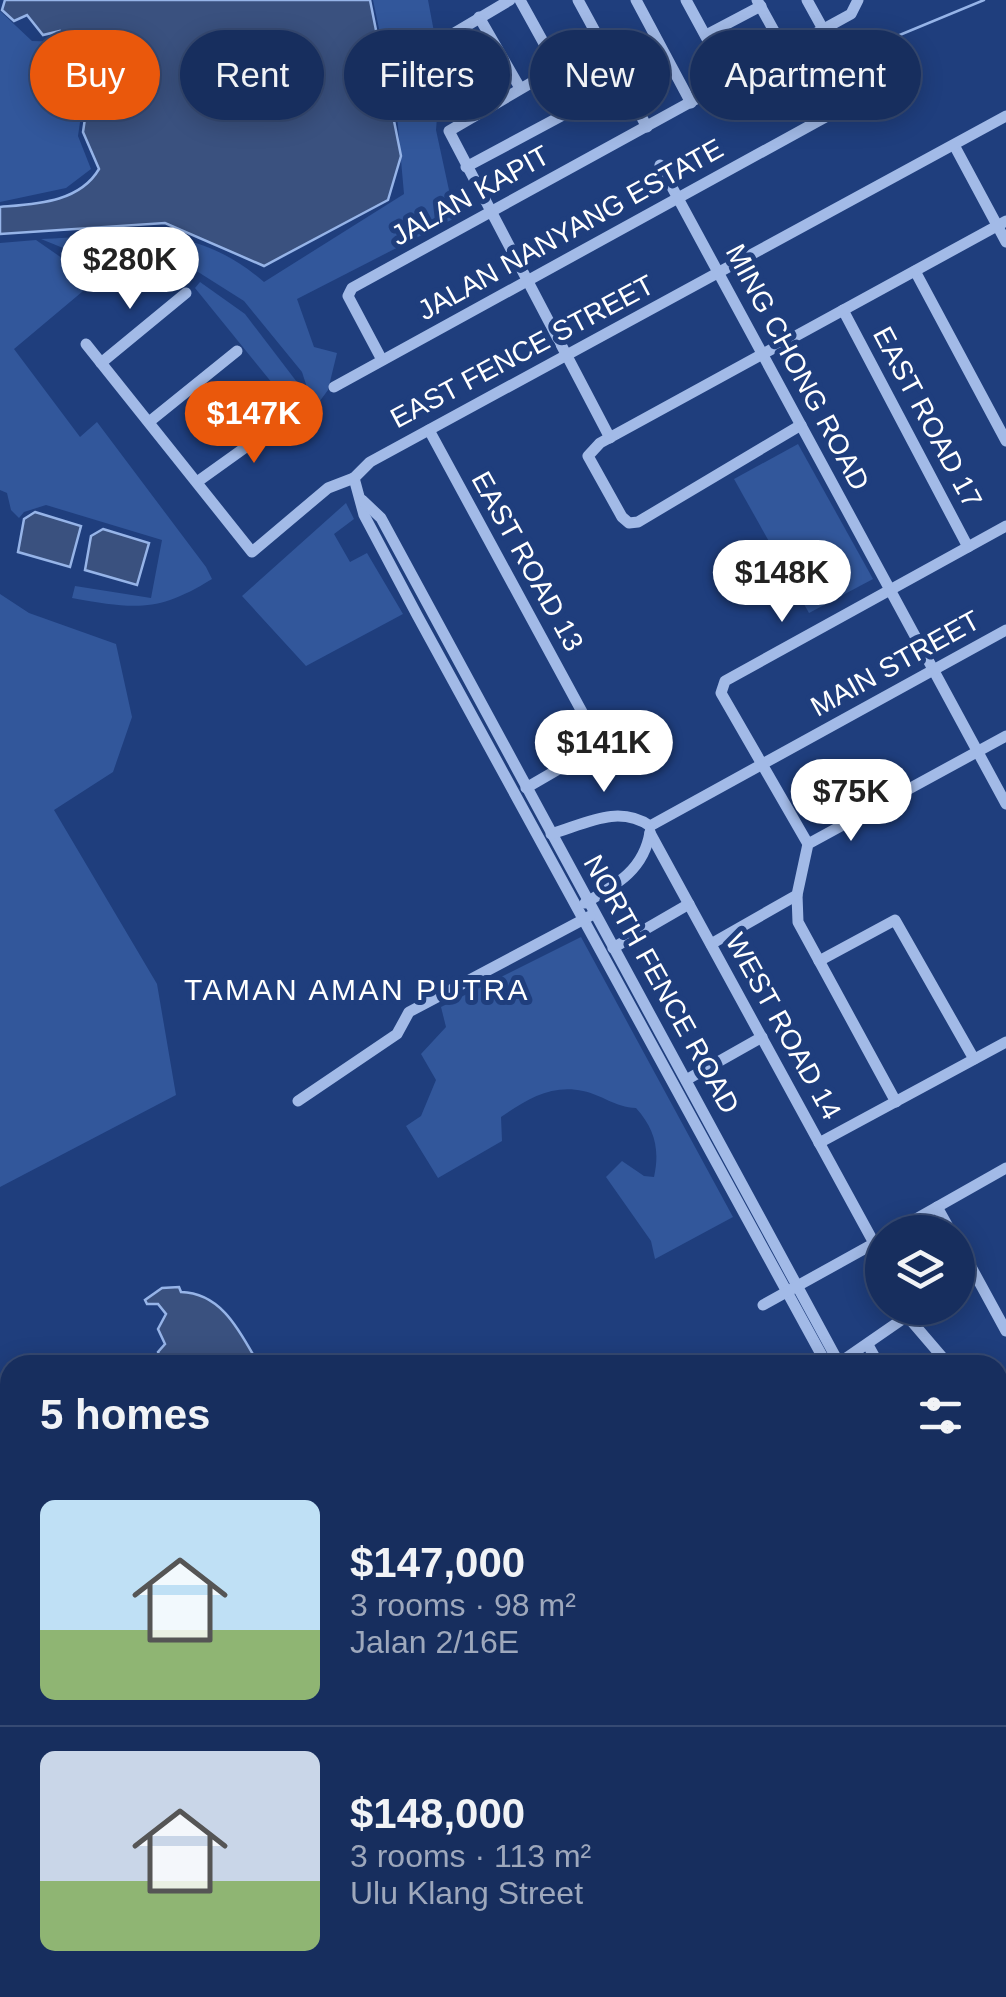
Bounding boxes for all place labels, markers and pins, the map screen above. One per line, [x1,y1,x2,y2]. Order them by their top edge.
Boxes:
pin: $280K [60,227,200,312]
pin: $147K [184,381,324,466]
pin: $148K [712,540,852,625]
pin: $141K [534,710,674,795]
pin: $75K [792,759,910,844]

